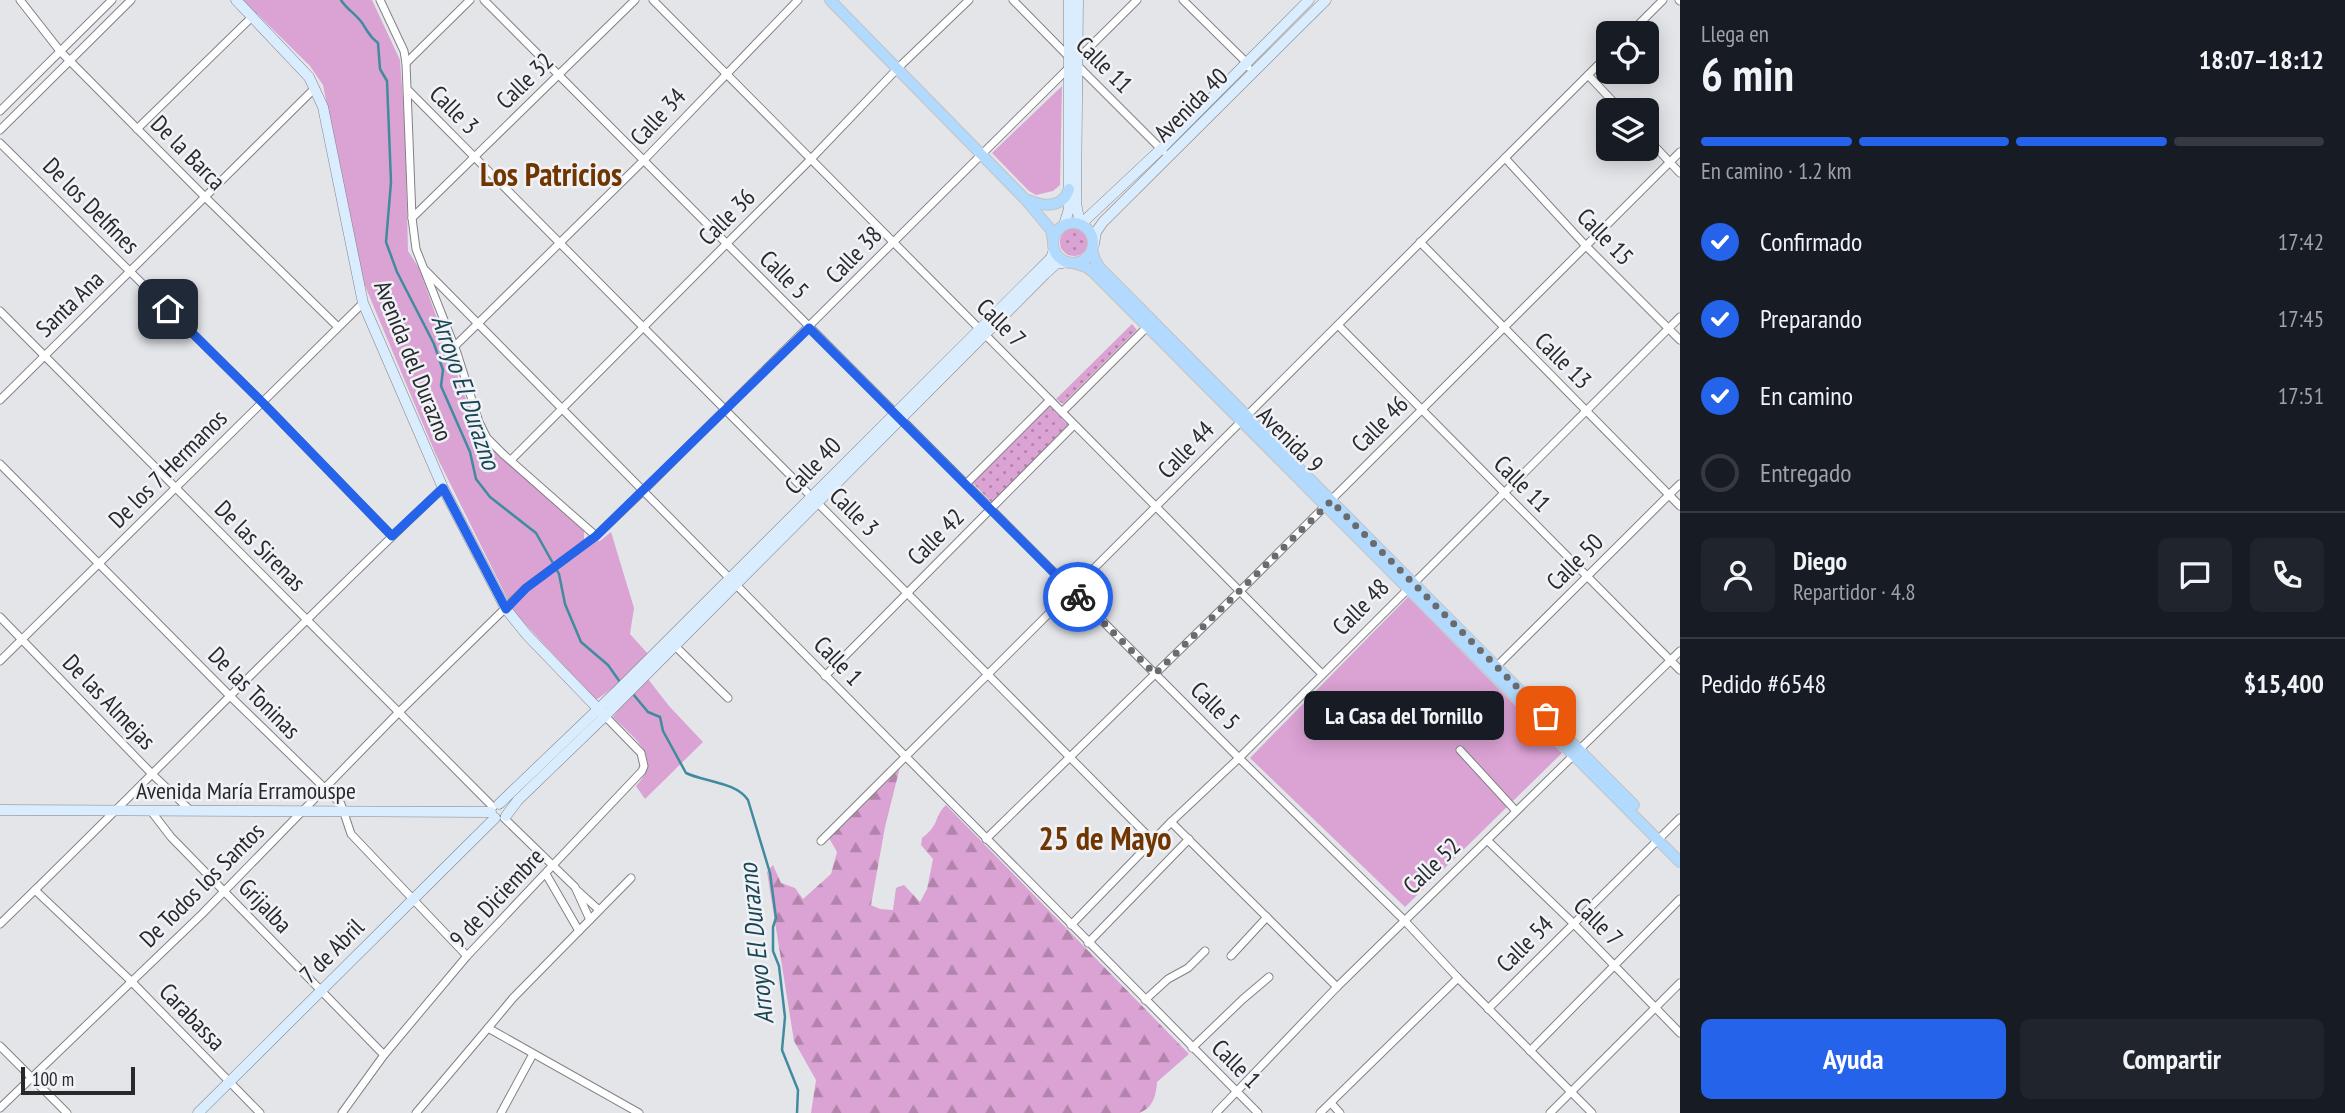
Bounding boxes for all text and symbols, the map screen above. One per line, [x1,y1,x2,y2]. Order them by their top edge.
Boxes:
text: Llega en [1701,19,1769,48]
map controls [1596,21,1659,161]
button: locate [1596,21,1659,84]
street label: Calle 11 [1069,30,1139,100]
text: 18:07–18:12 [2199,43,2324,76]
text: 6 min [1701,44,1794,104]
street label: Calle 32 [489,46,560,115]
street label: Avenida 40 [1147,61,1234,148]
street label: Calle 3 [423,78,486,141]
street label: Calle 34 [623,81,692,152]
button: layers [1596,98,1659,161]
street label: De la Barca [144,109,232,197]
street label: De los Delfines [37,151,146,260]
district label: Los Patricios [480,153,622,195]
text: En camino · 1.2 km [1701,156,1851,185]
street label: Calle 36 [692,182,762,252]
street label: Calle 15 [1571,201,1640,272]
street label: Calle 38 [819,219,888,290]
icon: check [1701,223,1739,261]
text: Confirmado [1760,225,1862,258]
text: 17:42 [2278,227,2324,256]
street label: Calle 5 [753,243,816,306]
street label: Santa Ana [29,264,110,343]
street label: Avenida del Durazno [367,276,460,446]
pin [138,279,198,339]
icon: home [149,290,187,328]
street label: Calle 7 [970,291,1033,354]
icon: check [1701,300,1739,338]
text: Preparando [1760,302,1862,335]
text: 17:45 [2278,304,2324,333]
water label: Arroyo El Durazno [425,310,509,475]
street label: Calle 13 [1528,326,1598,396]
icon: check [1701,377,1739,415]
text: En camino [1760,379,1853,412]
text: 17:51 [2278,381,2324,410]
street label: Calle 46 [1345,389,1415,459]
street label: Avenida 9 [1251,400,1330,479]
street label: De los 7 Hermanos [102,403,233,534]
street label: Calle 44 [1151,414,1221,485]
street label: Calle 40 [778,430,847,501]
street label: Calle 11 [1487,449,1557,519]
text: Entregado [1760,456,1852,489]
street label: Calle 3 [823,480,886,543]
street label: De las Sirenas [208,494,312,598]
street label: Calle 42 [901,502,971,572]
street label: Calle 50 [1540,527,1610,597]
button: person [1701,538,1775,612]
button: chat [2158,538,2232,612]
button: phone [2250,538,2324,612]
text: Diego [1793,544,1847,577]
courier [1043,562,1113,632]
street label: Calle 48 [1326,572,1396,642]
text: Repartidor · 4.8 [1793,577,1916,606]
icon: bike [1059,578,1097,616]
street label: Calle 1 [807,629,869,692]
street label: De las Toninas [202,640,307,745]
street label: De las Almejas [56,647,162,756]
text: Pedido #6548 [1701,667,1826,700]
text: $15,400 [2244,667,2324,700]
street label: Calle 5 [1184,674,1247,737]
pin [1516,686,1576,746]
callout: La Casa del Tornillo [1304,692,1504,740]
icon: bag [1527,697,1565,735]
text: La Casa del Tornillo [1325,701,1483,730]
street label: Avenida María Erramouspe [136,775,356,806]
street label: De Todos los Santos [133,816,271,954]
district label: 25 de Mayo [1039,817,1171,859]
street label: Calle 52 [1396,831,1467,900]
street label: 9 de Diciembre [443,841,551,954]
water label: Arroyo El Durazno [730,860,780,1026]
street label: Grijalba [232,872,299,939]
street label: Calle 7 [1567,890,1630,953]
street label: Calle 54 [1490,908,1560,979]
street label: 7 de Abril [293,912,371,989]
street label: Carabassa [153,976,232,1057]
button: Ayuda [1701,1019,2006,1099]
button: Compartir [2020,1019,2324,1099]
street label: Calle 1 [1205,1032,1268,1095]
scale bar [21,1064,135,1096]
text: 100 m [32,1067,74,1091]

